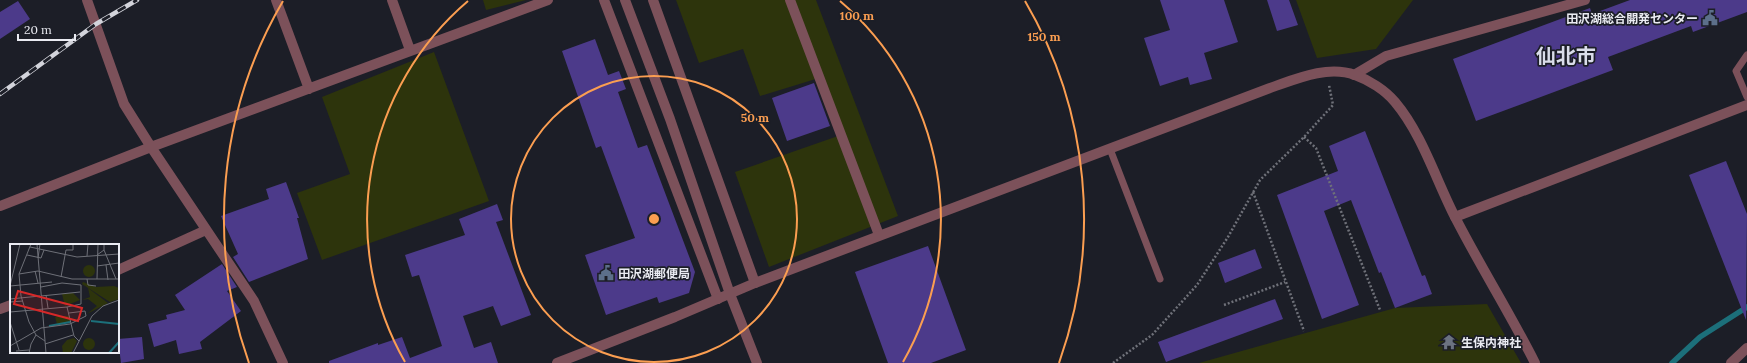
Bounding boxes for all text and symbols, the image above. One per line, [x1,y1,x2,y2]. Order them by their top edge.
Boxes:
text: 100 m [840,8,874,23]
public building icon: 田沢湖総合開発センター [1701,9,1719,27]
place label: 田沢湖総合開発センター [1566,11,1698,26]
scale bar [18,16,75,42]
text: 20 m [24,22,52,37]
text: 150 m [1027,29,1061,44]
district label: 仙北市 [1536,43,1596,68]
text: 50 m [741,110,769,125]
centre of rings [647,212,661,226]
inset map [10,244,119,353]
public building icon: 田沢湖郵便局 [597,264,615,282]
place label: 田沢湖郵便局 [618,266,690,281]
temple icon: 生保内神社 [1440,333,1458,351]
place label: 生保内神社 [1461,335,1521,350]

